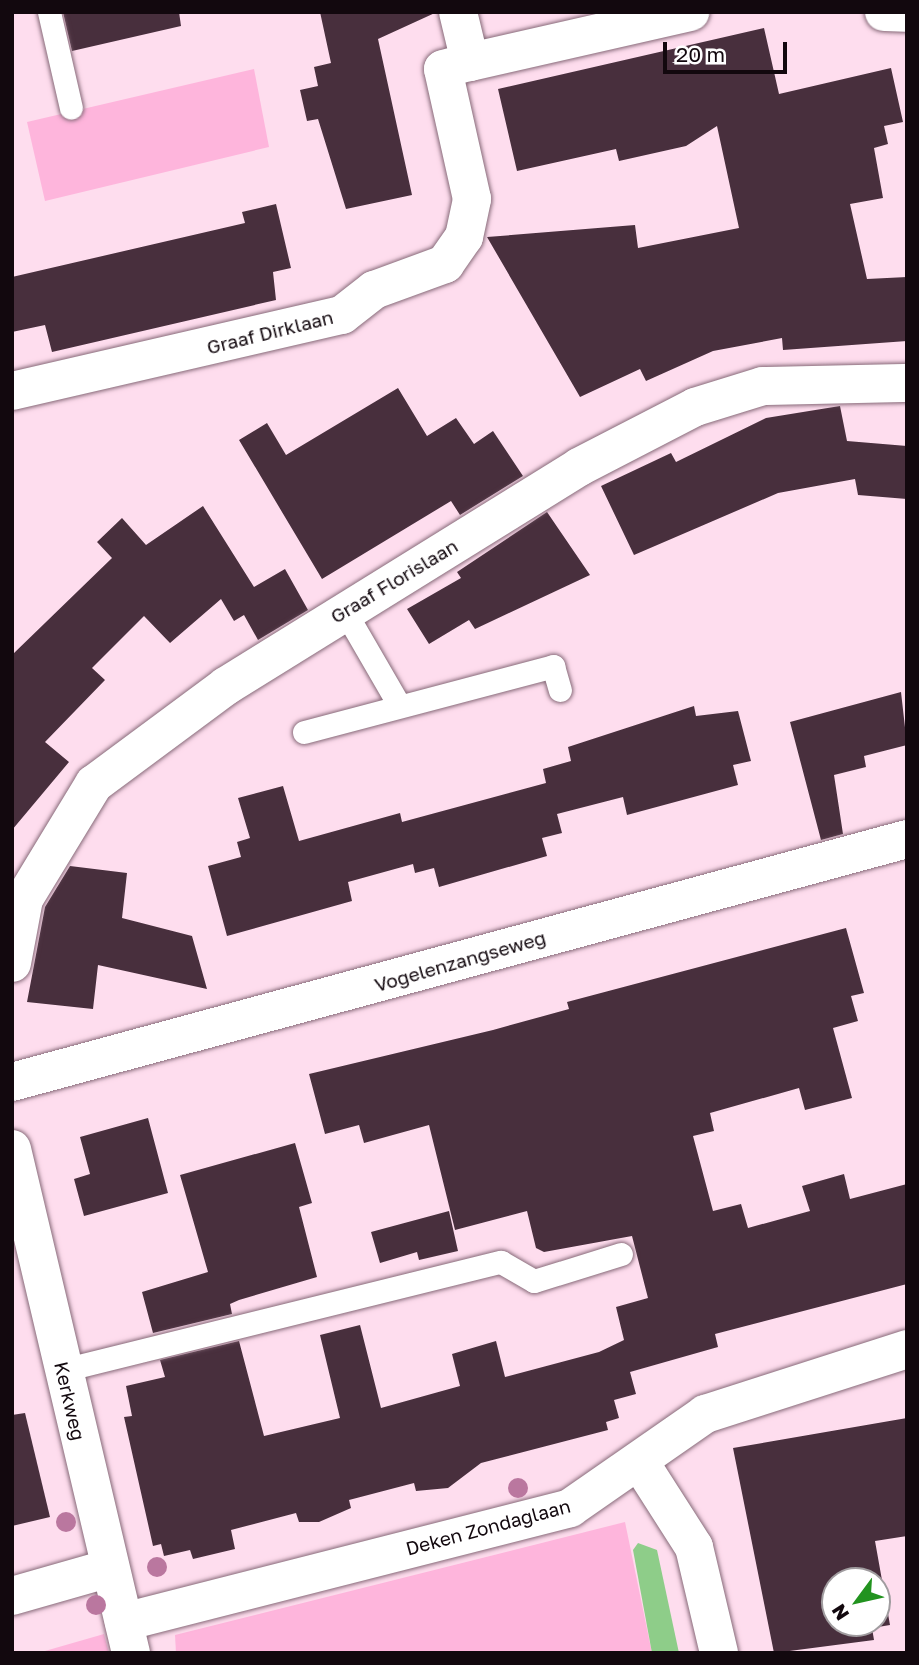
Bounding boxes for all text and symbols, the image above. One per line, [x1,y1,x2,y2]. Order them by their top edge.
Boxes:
scale bar [667,28,791,72]
text: 20 m [676,41,725,67]
street label: Graaf Dirklaan [204,305,336,359]
street label: Graaf Florislaan [326,534,462,628]
street label: Vogelenzangseweg [372,926,548,996]
street label: Kerkweg [50,1359,90,1443]
street label: Deken Zondaglaan [403,1494,573,1560]
north arrow [821,1567,891,1637]
text: N [826,1600,853,1625]

